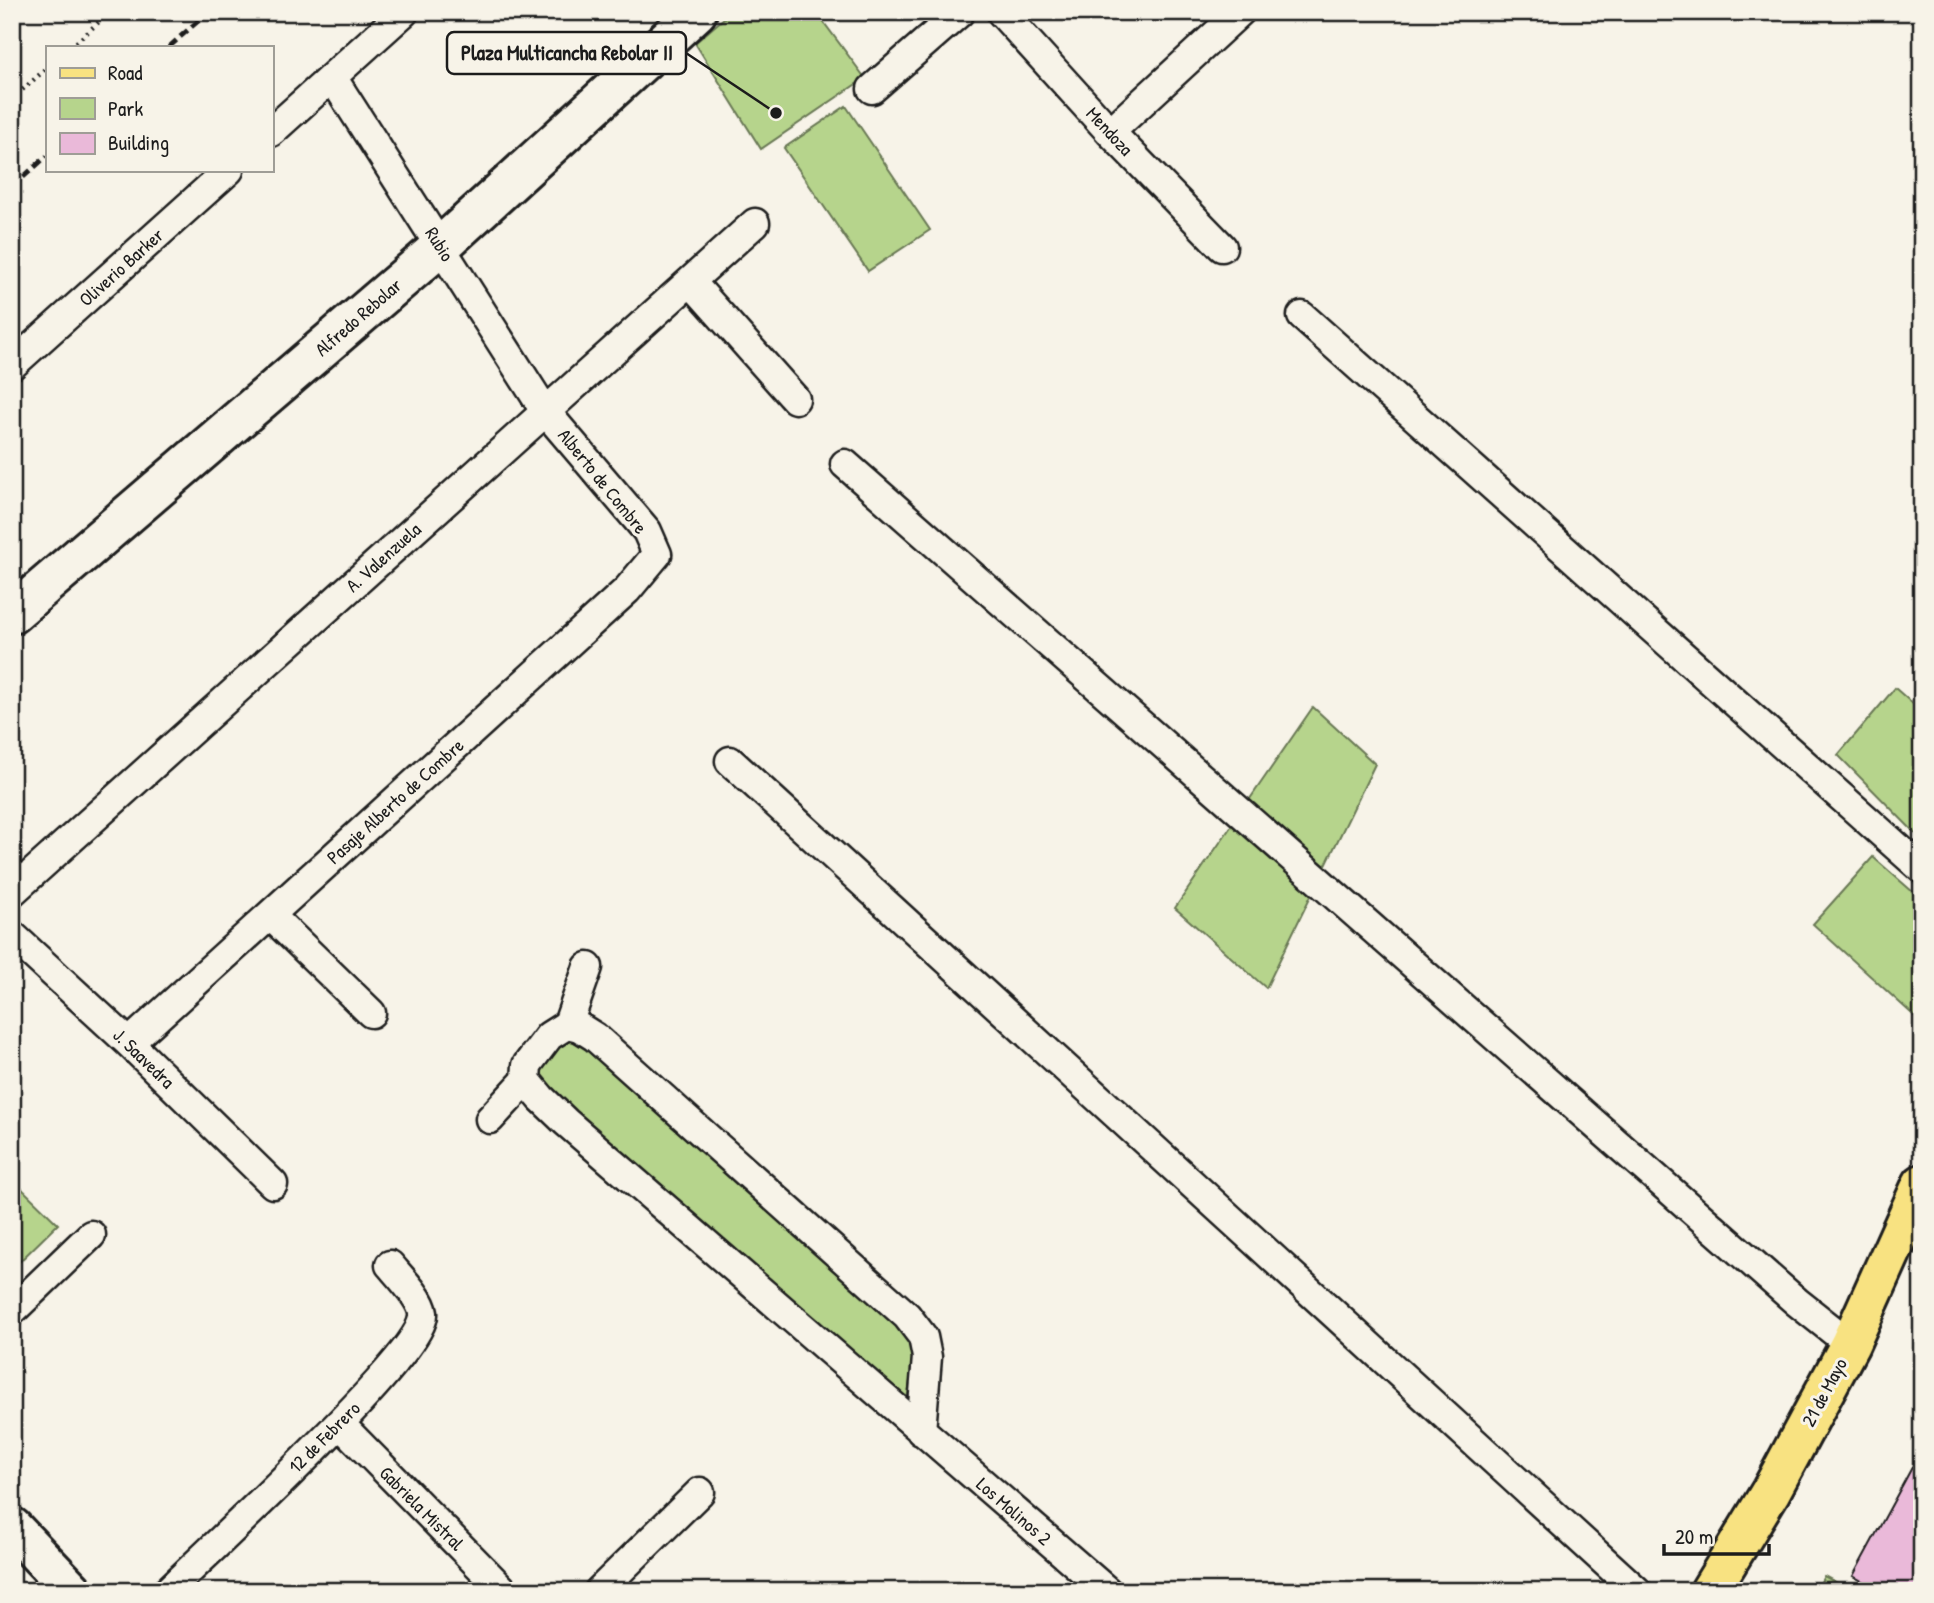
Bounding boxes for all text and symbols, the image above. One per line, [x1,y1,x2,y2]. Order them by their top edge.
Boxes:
callout: Plaza Multicancha Rebolar II [447,32,686,74]
text: Plaza Multicancha Rebolar II [461,38,673,67]
legend [46,46,273,172]
text: Road [108,58,142,87]
text: Park [108,94,143,123]
street label: Mendoza [1081,101,1140,162]
text: Building [108,128,169,157]
street label: Oliverio Barker [73,221,170,312]
street label: Rubio [419,222,461,266]
street label: Alfredo Rebolar [309,272,407,362]
street label: Alberto de Combre [552,423,654,539]
street label: A. Valenzuela [340,516,427,598]
street label: Pasaje Alberto de Combre [321,732,470,870]
street label: J. Saavedra [107,1022,181,1094]
street label: 21 de Mayo [1795,1353,1853,1431]
street label: 12 de Febrero [282,1395,366,1479]
street label: Gabriela Mistral [374,1460,471,1557]
street label: Los Molinos 2 [971,1471,1057,1551]
scale bar [1664,1512,1770,1556]
text: 20 m [1675,1522,1713,1551]

